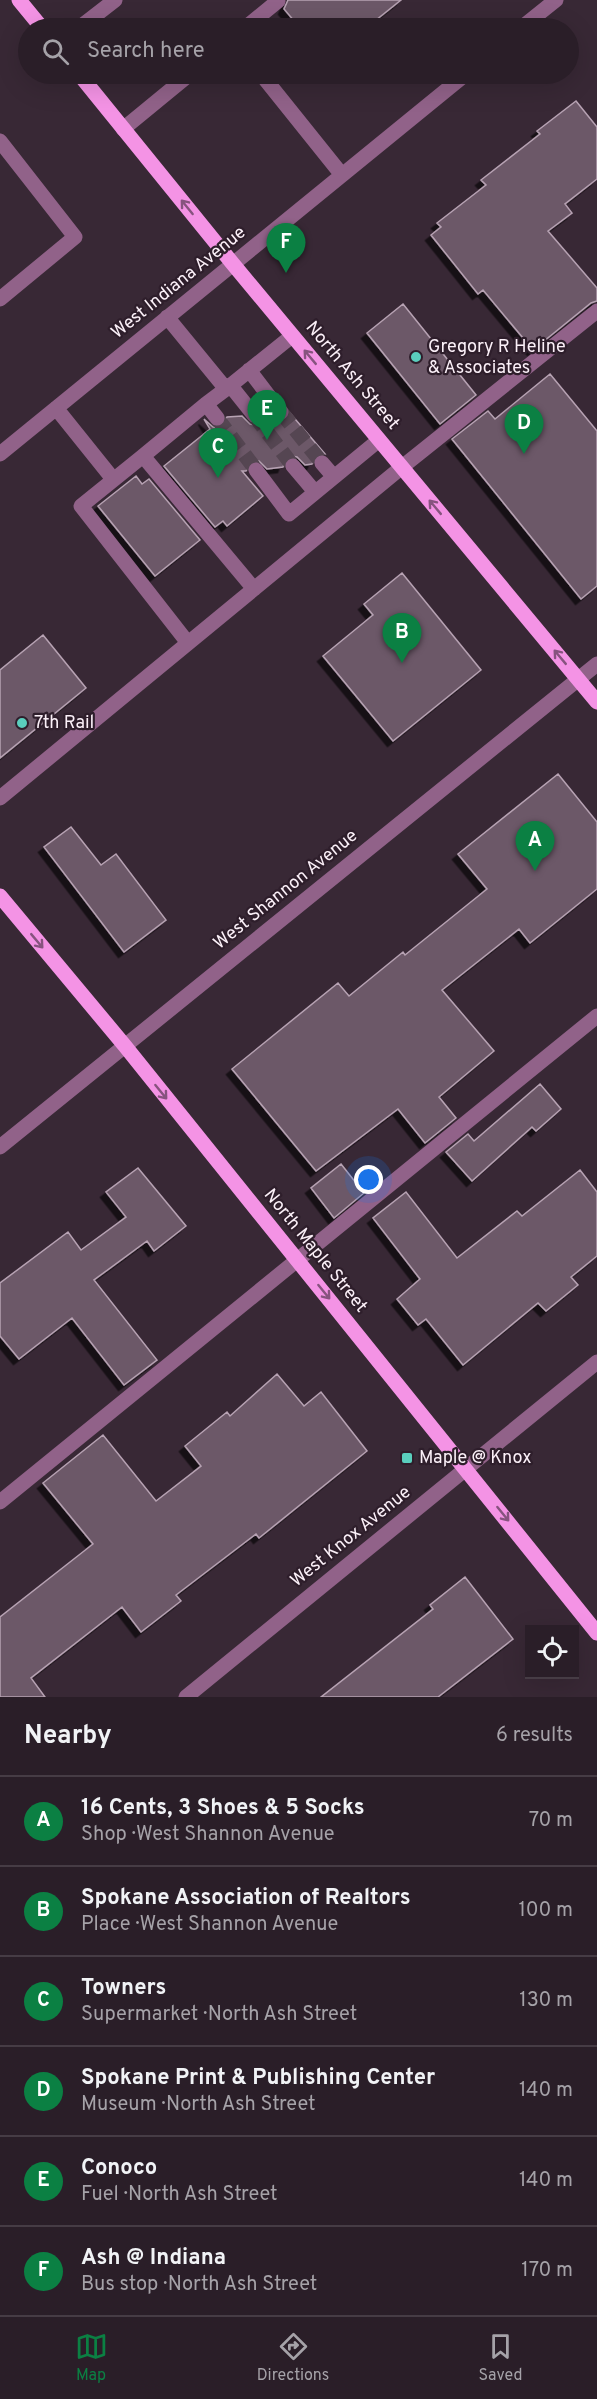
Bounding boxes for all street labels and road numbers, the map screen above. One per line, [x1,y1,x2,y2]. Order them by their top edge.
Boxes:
street label: West Indiana Avenue [107,222,251,344]
street label: North Ash Street [300,317,404,435]
street label: West Shannon Avenue [209,825,363,955]
street label: North Maple Street [258,1184,372,1318]
street label: West Knox Avenue [286,1481,416,1593]

